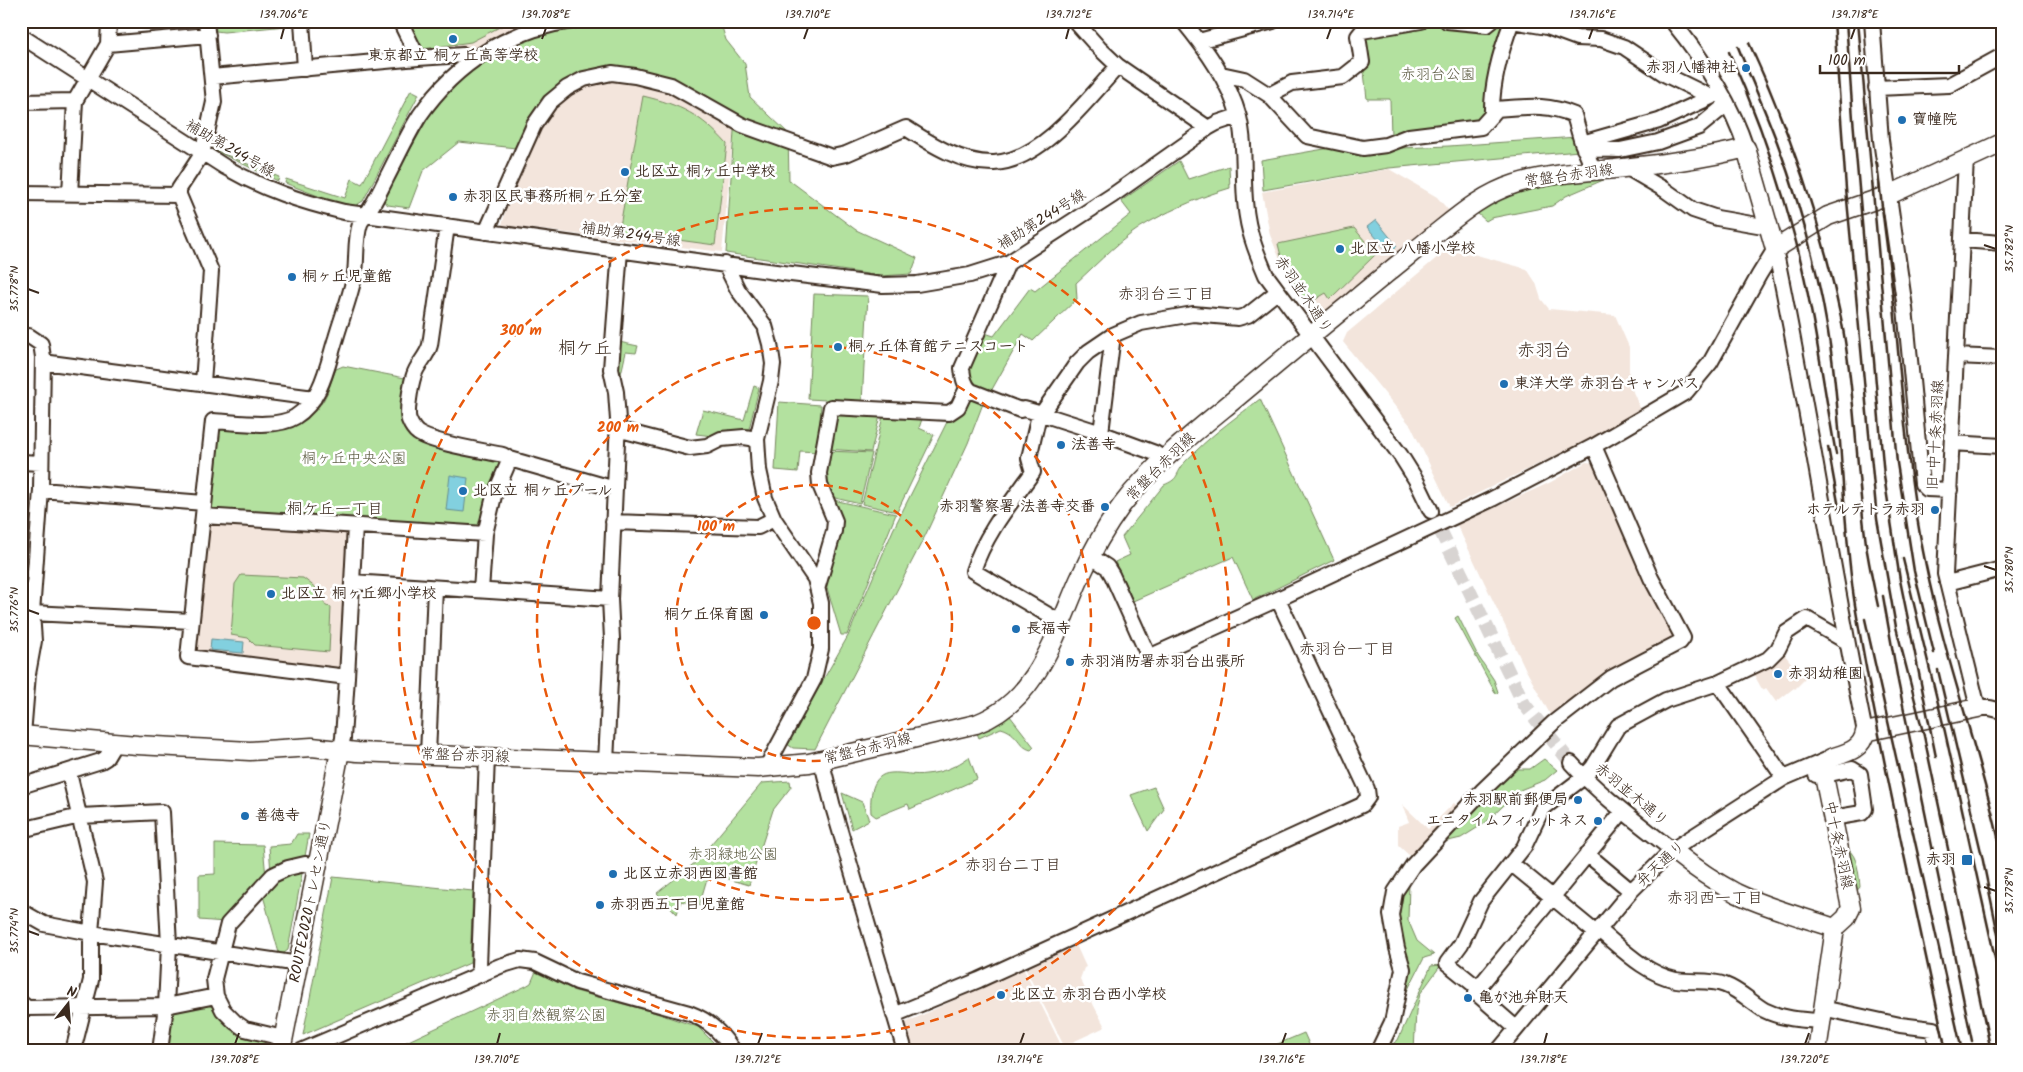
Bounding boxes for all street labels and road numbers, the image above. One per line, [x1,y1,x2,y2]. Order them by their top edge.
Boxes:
street label: 補助第244号線 [181,114,279,184]
street label: 常盤台赤羽線 [1523,158,1615,194]
street label: 補助第244号線 [993,183,1091,257]
street label: 補助第244号線 [580,216,682,254]
street label: 赤羽並木通り [1268,251,1338,339]
street label: 旧 中十条赤羽線 [1921,379,1951,491]
street label: 常盤台赤羽線 [1121,427,1201,507]
street label: 常盤台赤羽線 [821,726,915,772]
street label: 常盤台赤羽線 [420,742,510,770]
street label: 赤羽並木通り [1589,757,1673,833]
street label: 中十条赤羽線 [1817,798,1859,892]
street label: ROUTE2020トレセン通り [283,817,339,985]
street label: 弁天通り [1631,835,1691,893]

